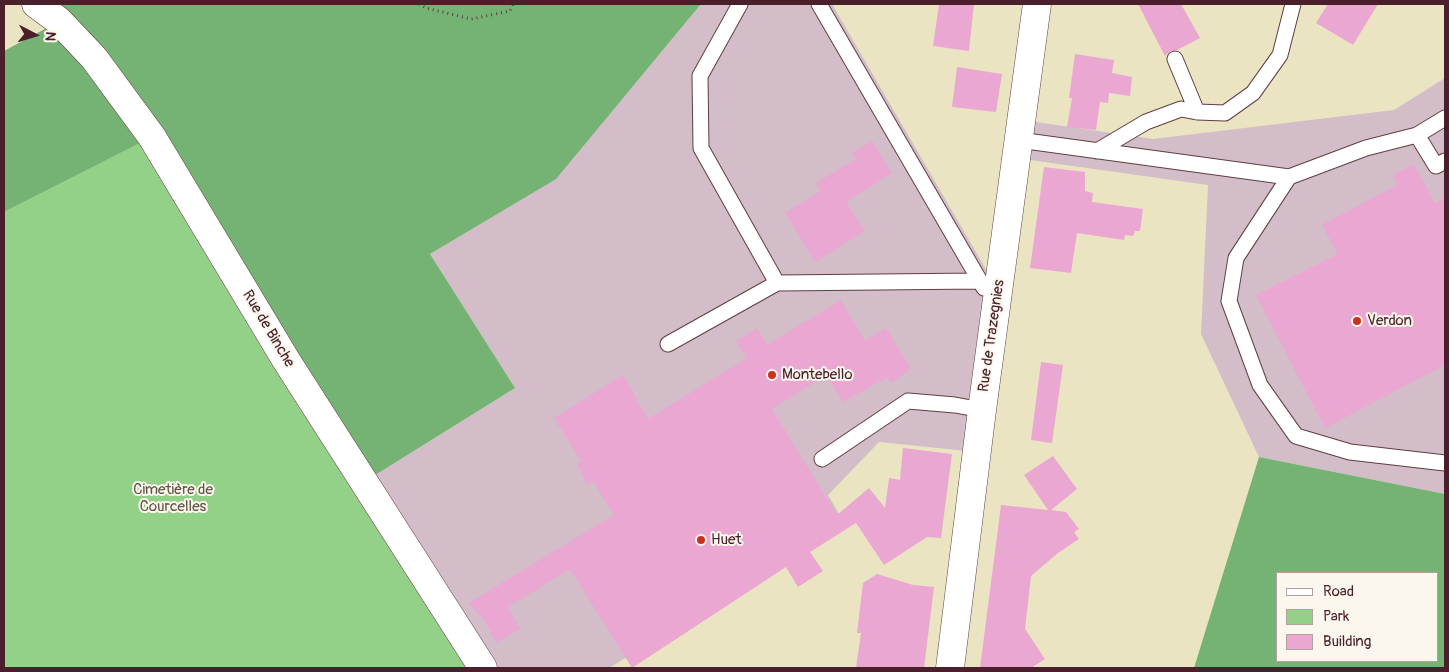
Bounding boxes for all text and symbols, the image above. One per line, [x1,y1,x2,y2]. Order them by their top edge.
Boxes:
north arrow [10,10,60,60]
text: N [42,31,59,42]
street label: Rue de Trazegnies [975,279,1009,393]
street label: Rue de Binche [238,287,298,371]
place label: Verdon [1367,312,1412,330]
marker: Verdon [1351,315,1363,327]
place label: Montebello [782,366,852,384]
marker: Montebello [766,369,778,381]
park label: Cimetière de Courcelles [133,481,213,516]
place label: Huet [711,531,741,549]
marker: Huet [695,534,707,546]
legend [1276,572,1439,662]
text: Road [1323,582,1354,601]
text: Park [1323,607,1349,626]
text: Building [1323,632,1371,651]

